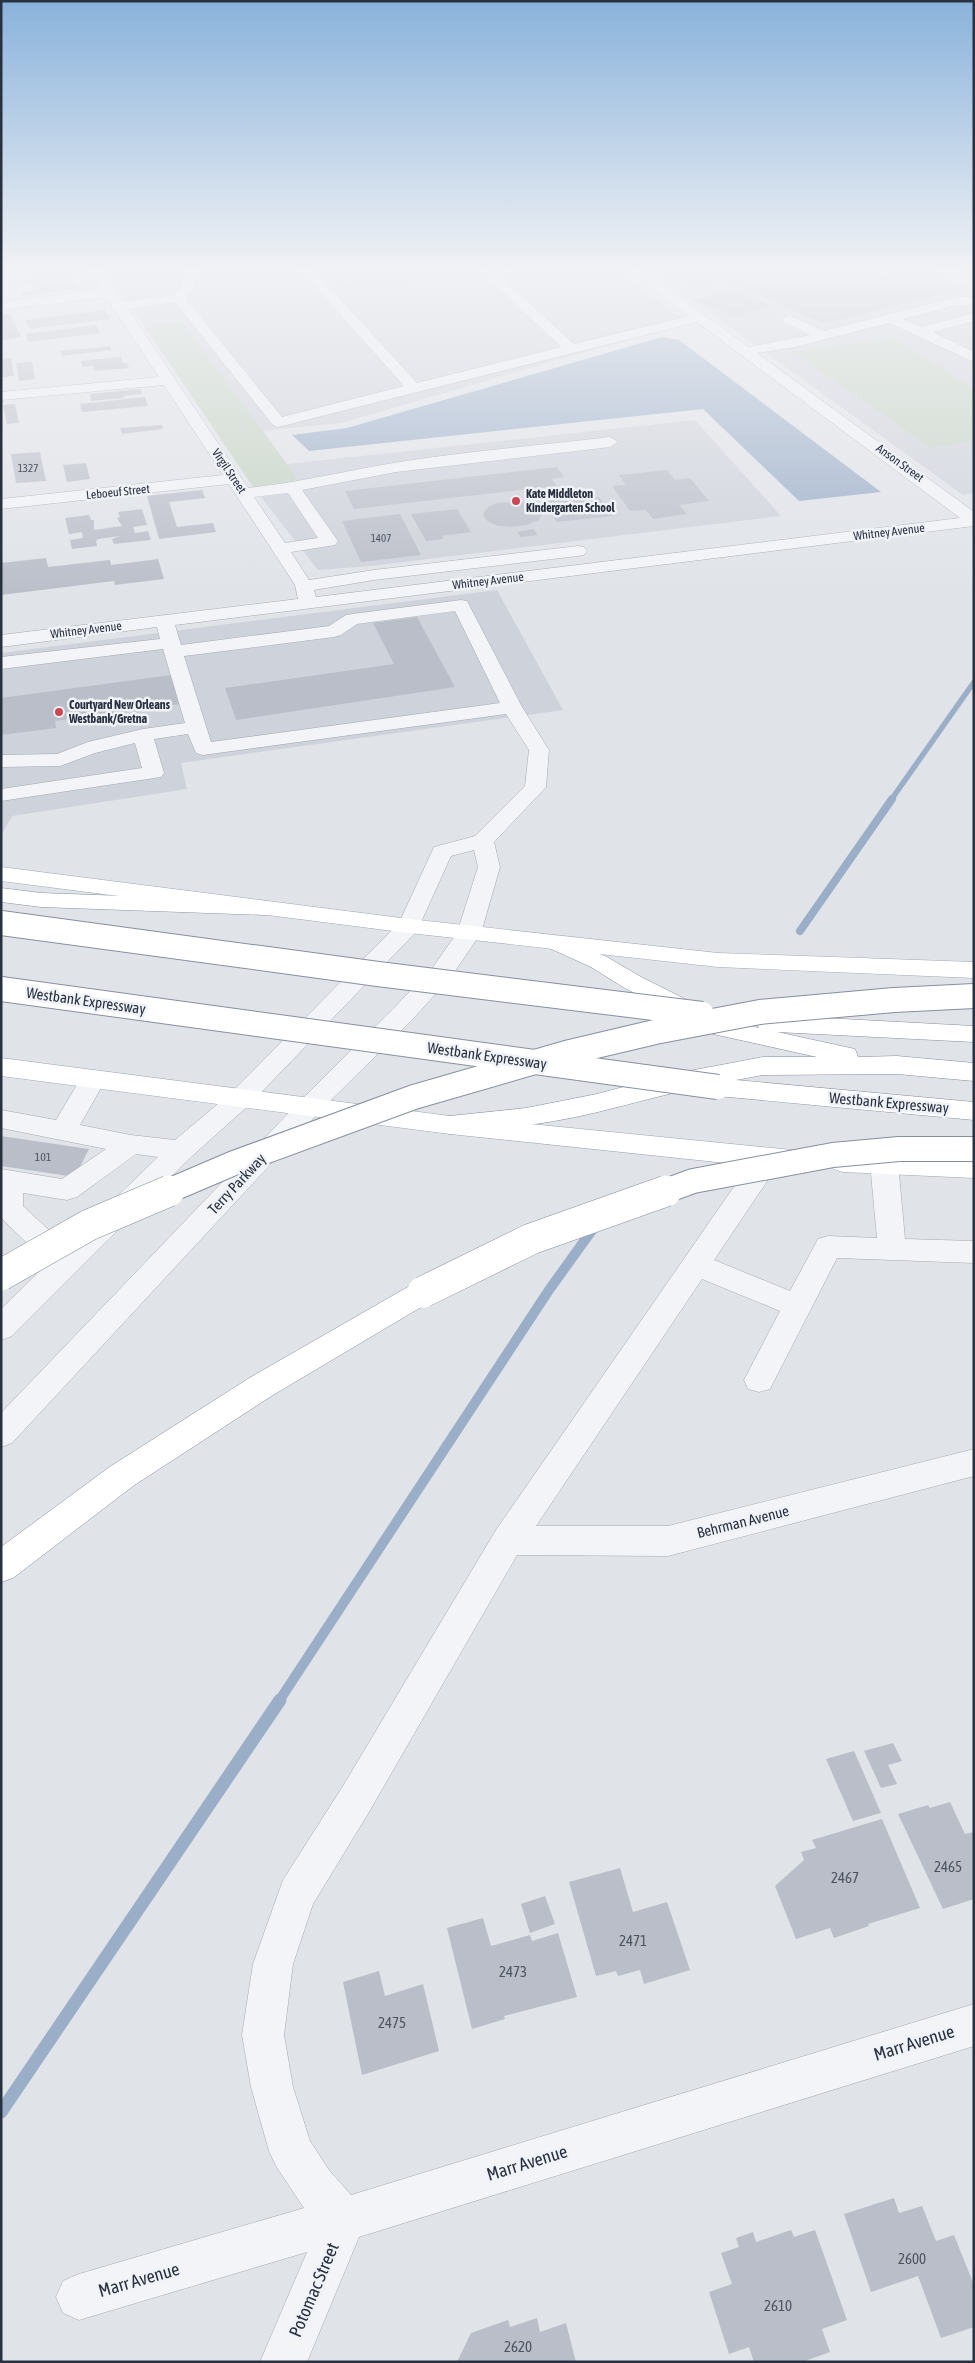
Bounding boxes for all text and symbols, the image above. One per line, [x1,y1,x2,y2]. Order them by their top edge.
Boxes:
street label: Anson Street [873,441,927,485]
street label: Virgil Street [209,446,249,496]
house number: 1327 [18,462,38,474]
street label: Leboeuf Street [85,482,151,502]
place label: Kate Middleton Kindergarten School [526,487,616,515]
marker: Kate Middleton Kindergarten School [510,495,522,507]
street label: Whitney Avenue [853,521,925,543]
house number: 1407 [371,532,391,544]
street label: Whitney Avenue [452,570,524,592]
street label: Whitney Avenue [50,619,122,641]
place label: Courtyard New Orleans Westbank/Gretna [68,698,171,726]
marker: Courtyard New Orleans Westbank/Gretna [53,706,65,718]
street label: Westbank Expressway [25,984,147,1017]
street label: Westbank Expressway [426,1039,548,1072]
street label: Westbank Expressway [828,1089,950,1116]
house number: 101 [35,1150,52,1164]
street label: Terry Parkway [204,1150,269,1217]
street label: Behrman Avenue [695,1502,791,1541]
house number: 2465 [934,1858,962,1875]
house number: 2467 [831,1869,859,1886]
house number: 2471 [619,1932,647,1949]
house number: 2473 [499,1963,527,1980]
house number: 2475 [378,2014,406,2031]
street label: Marr Avenue [871,2020,957,2065]
street label: Marr Avenue [484,2140,570,2185]
street label: Potomac Street [284,2239,343,2340]
house number: 2600 [898,2250,926,2267]
street label: Marr Avenue [96,2258,182,2301]
house number: 2610 [764,2297,792,2314]
house number: 2620 [504,2338,532,2355]

